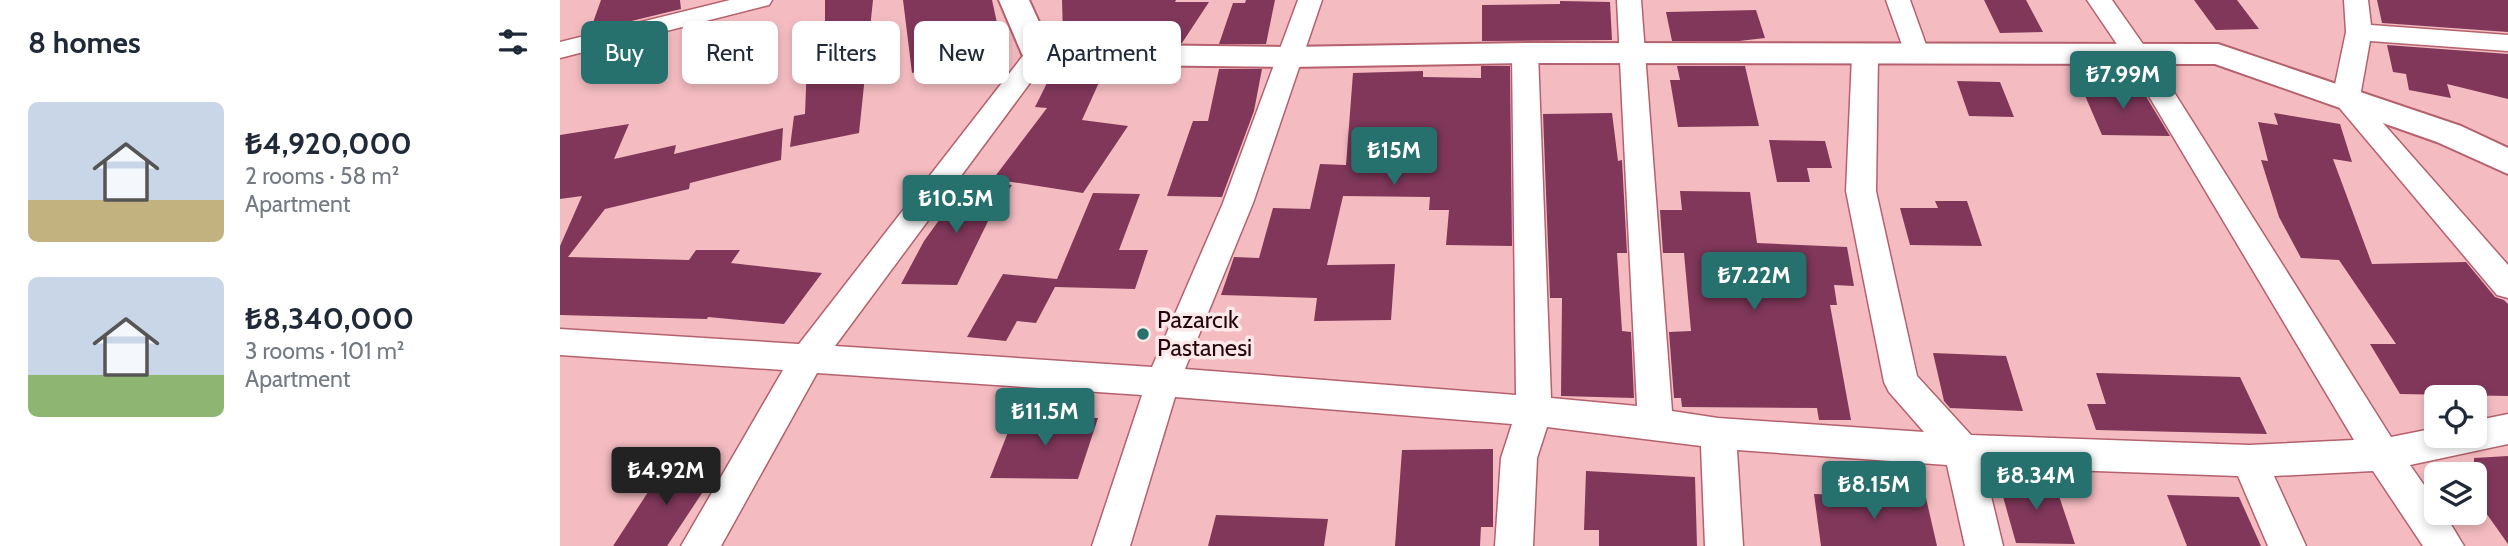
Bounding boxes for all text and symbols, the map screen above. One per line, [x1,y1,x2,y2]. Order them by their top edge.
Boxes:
chip: Buy [581,21,668,84]
chip: Rent [682,21,778,84]
chip: Filters [792,21,900,84]
chip: New [914,21,1009,84]
chip: Apartment [1023,21,1181,84]
icon: filters [494,23,532,61]
text: 8 homes [28,24,141,61]
pin: ₺7.99M [2066,52,2180,111]
text: ₺7.99M [2086,60,2160,88]
text: ₺4,920,000 [245,125,412,162]
pin: ₺15M [1353,128,1435,187]
icon: home [84,130,168,214]
text: ₺15M [1367,136,1421,164]
text: 2 rooms · 58 m² [245,162,399,190]
pin: ₺10.5M [899,176,1013,235]
text: ₺10.5M [919,184,993,212]
text: Apartment [245,190,350,218]
pin: ₺7.22M [1697,252,1811,312]
text: ₺7.22M [1717,261,1791,289]
text: ₺8,340,000 [245,300,414,337]
icon: home [84,305,168,389]
place label: Pazarcık Pastanesi [1157,305,1252,362]
marker: Pazarcık Pastanesi [1135,326,1151,342]
text: 3 rooms · 101 m² [245,337,404,365]
text: Apartment [245,365,350,393]
map controls [2424,385,2487,525]
button: locate [2424,385,2487,448]
pin: ₺11.5M [988,388,1102,448]
text: ₺11.5M [1011,397,1079,425]
pin: ₺4.92M [609,448,723,507]
pin: ₺8.34M [1979,452,2093,512]
text: ₺4.92M [628,456,704,484]
text: ₺8.34M [1997,461,2075,489]
pin: ₺8.15M [1817,462,1931,521]
button: layers [2424,462,2487,525]
text: ₺8.15M [1838,470,1910,498]

